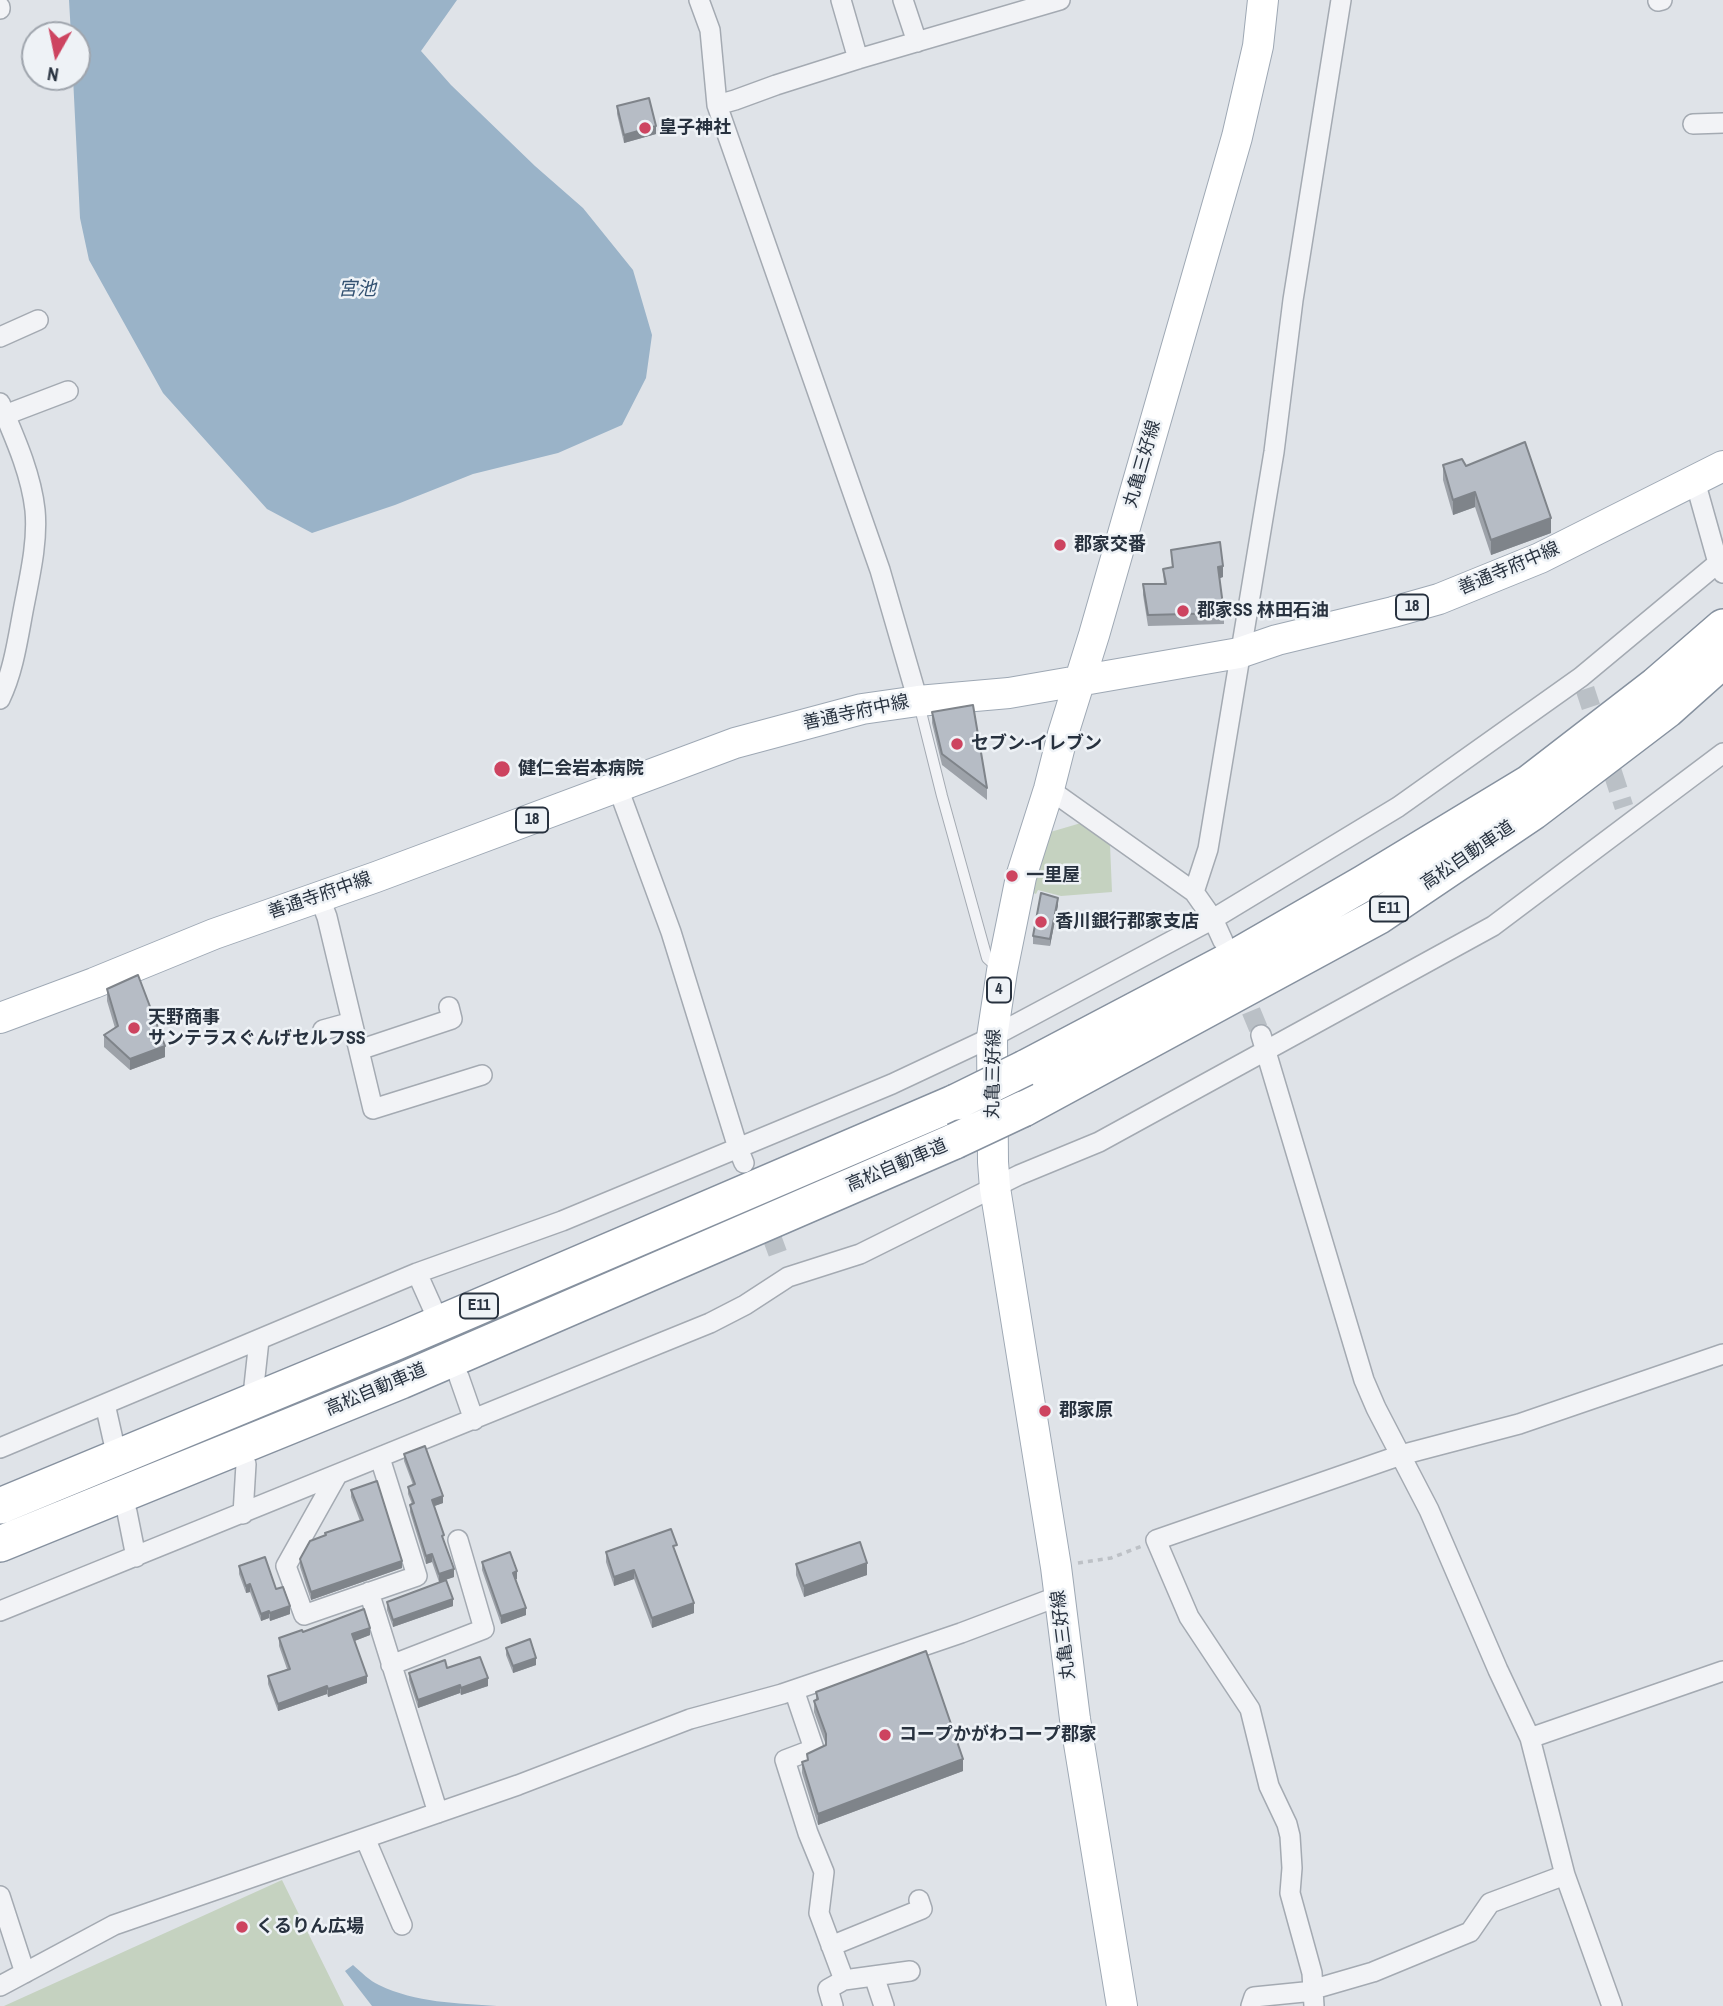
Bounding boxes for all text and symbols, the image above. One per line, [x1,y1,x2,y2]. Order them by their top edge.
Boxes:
north arrow [21,21,91,91]
text: N [45,61,61,88]
place label: 皇子神社 [659,117,731,139]
marker: 皇子神社 [637,120,653,136]
water label: 宮池 [338,279,376,301]
street label: 丸亀三好線 [1120,418,1166,510]
place label: 郡家交番 [1074,534,1146,556]
marker: 郡家交番 [1052,537,1068,553]
street label: 善通寺府中線 [1455,538,1563,600]
road number: 18 [1396,594,1428,620]
place label: 郡家SS 林田石油 [1197,600,1329,622]
marker: 郡家SS 林田石油 [1175,603,1191,619]
street label: 善通寺府中線 [801,691,911,735]
place label: セブン-イレブン [971,733,1102,755]
marker: セブン-イレブン [949,736,965,752]
place label: 健仁会岩本病院 [518,758,644,780]
marker: 健仁会岩本病院 [492,759,512,779]
road number: 18 [516,807,548,832]
street label: 高松自動車道 [1417,817,1519,895]
place label: 一里屋 [1026,865,1080,887]
street label: 善通寺府中線 [265,868,375,924]
marker: 一里屋 [1004,868,1020,884]
road number: E11 [1370,897,1408,922]
place label: 香川銀行郡家支店 [1055,911,1199,933]
marker: 香川銀行郡家支店 [1033,914,1049,930]
road number: 4 [987,978,1011,1002]
place label: 天野商事 サンテラスぐんげセルフSS [148,1007,366,1050]
marker: 天野商事 サンテラスぐんげセルフSS [126,1020,142,1036]
street label: 丸亀三好線 [982,1029,1006,1119]
street label: 高松自動車道 [843,1135,951,1197]
road number: E11 [460,1294,498,1318]
street label: 高松自動車道 [322,1359,430,1421]
place label: 郡家原 [1059,1400,1113,1422]
marker: 郡家原 [1037,1403,1053,1419]
street label: 丸亀三好線 [1048,1589,1080,1681]
place label: コープかがわコープ郡家 [899,1724,1097,1746]
marker: コープかがわコープ郡家 [877,1727,893,1743]
place label: くるりん広場 [256,1916,364,1938]
marker: くるりん広場 [234,1919,250,1935]

